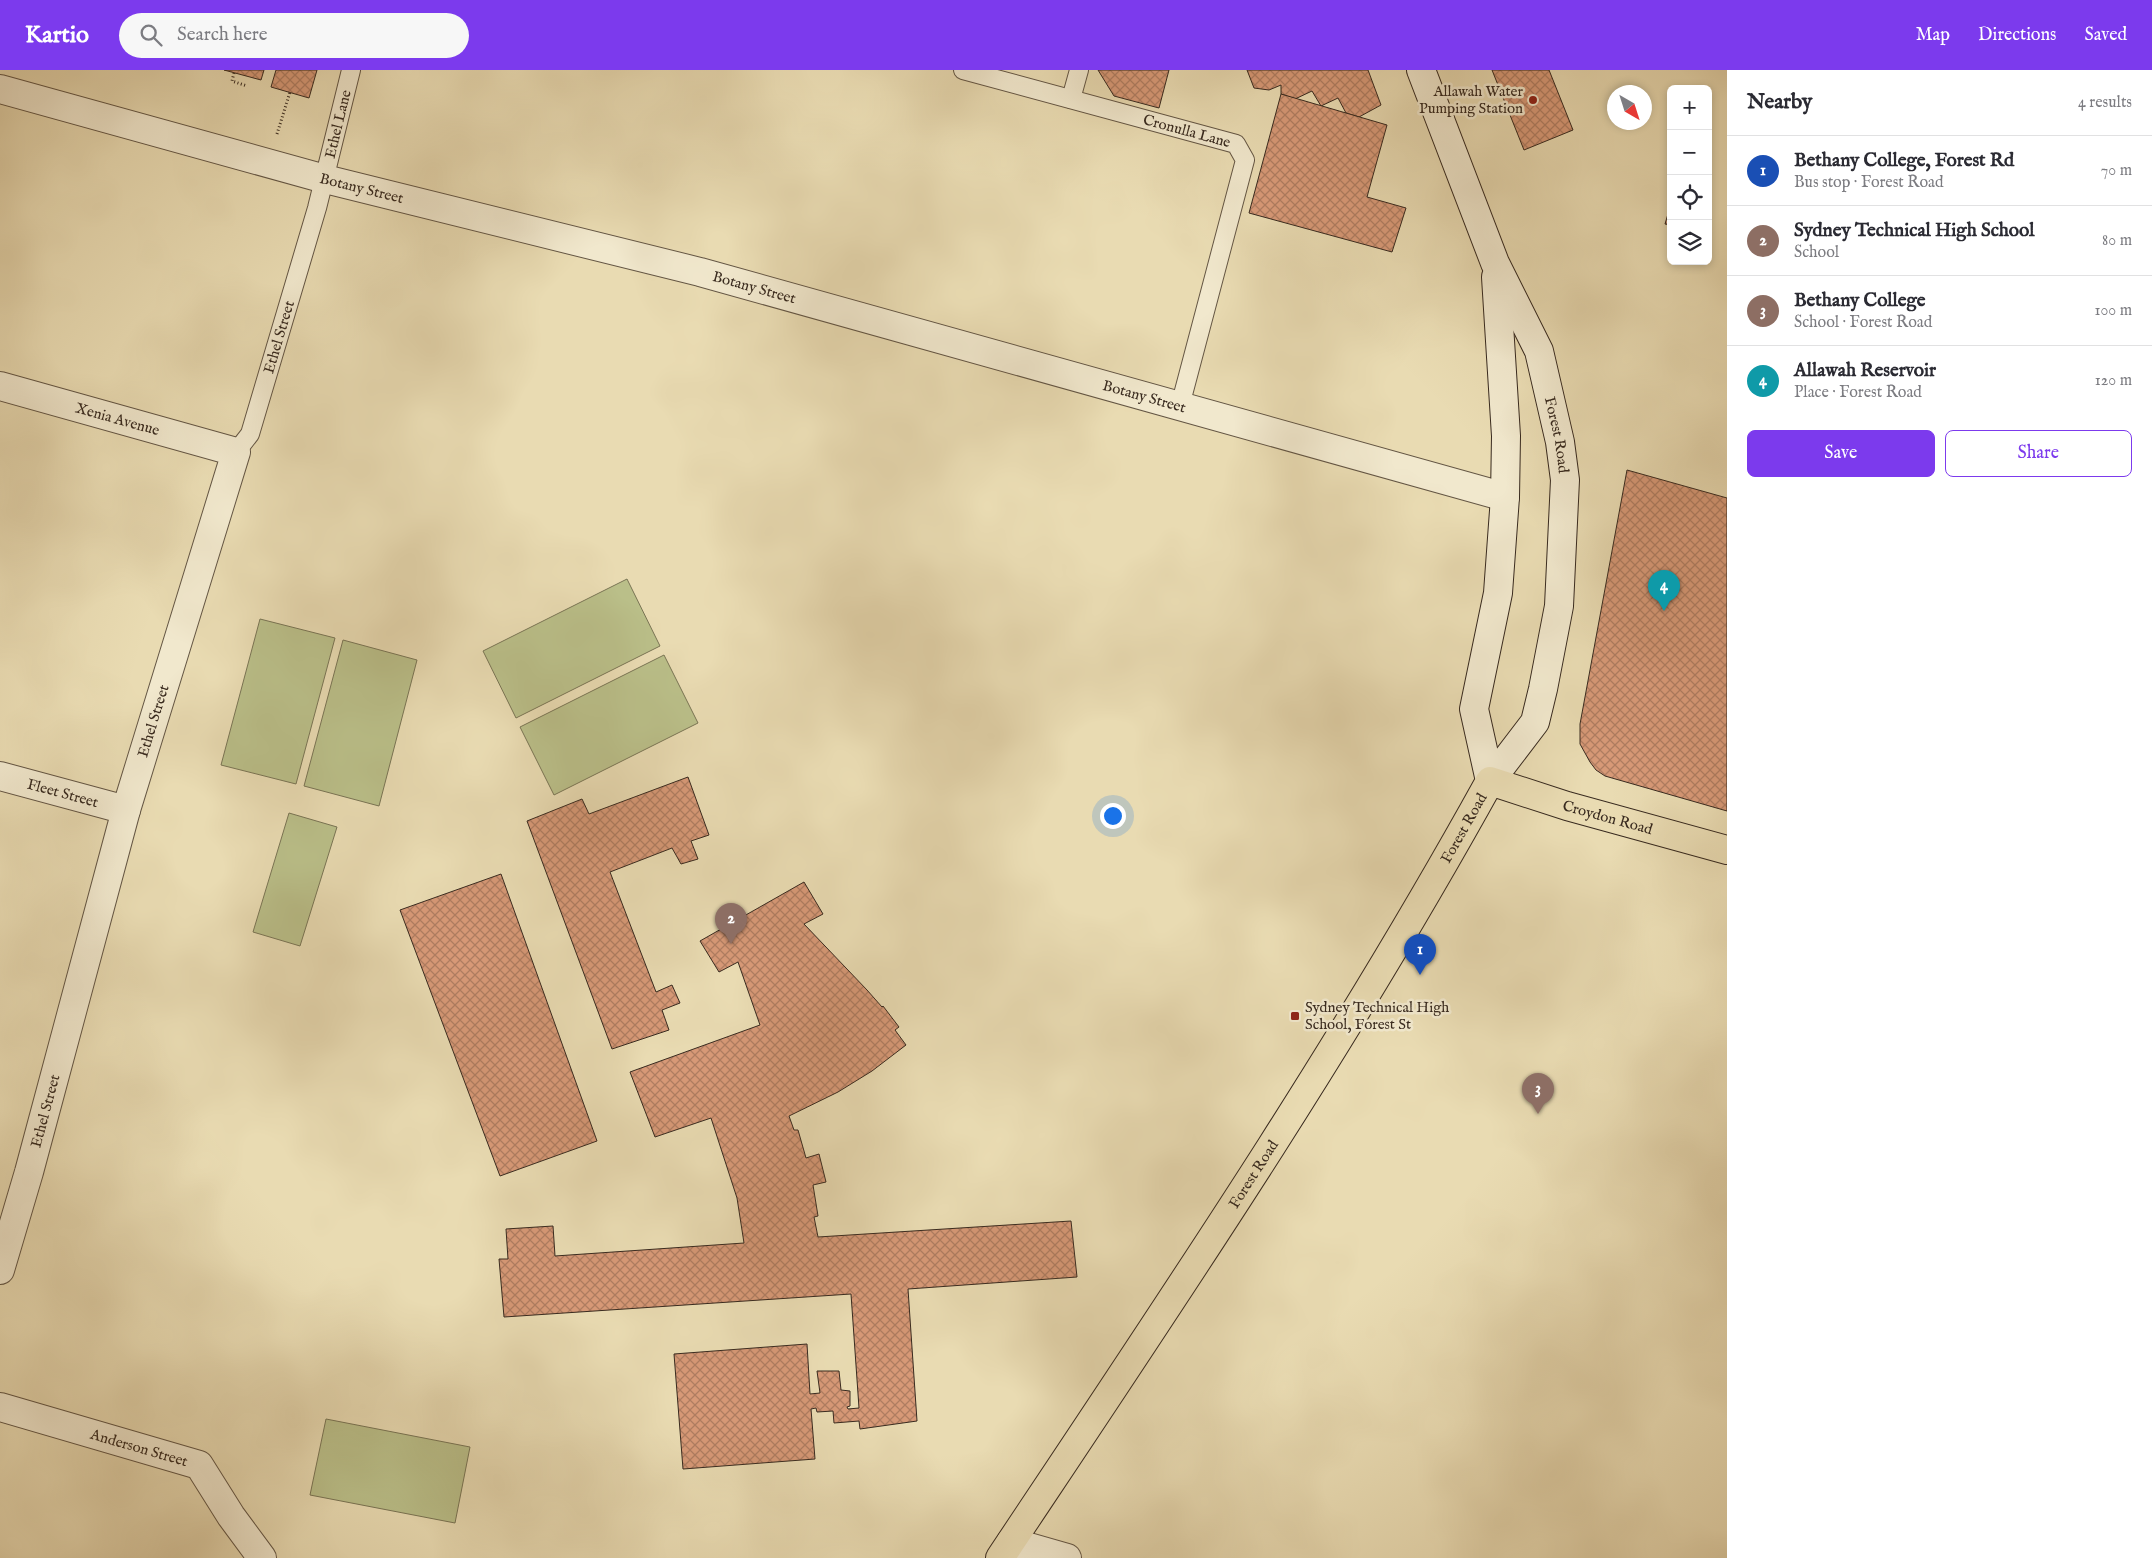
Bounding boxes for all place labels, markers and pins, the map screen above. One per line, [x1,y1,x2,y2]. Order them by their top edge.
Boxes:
place label: Allawah Water Pumping Station [1419,82,1523,118]
marker: Allawah Water Pumping Station [1527,94,1539,106]
pin: 4 [1648,570,1680,611]
pin: 2 [715,903,747,944]
pin: 1 [1404,934,1436,975]
place label: Sydney Technical High School, Forest St [1305,998,1449,1034]
marker: Sydney Technical High School, Forest St [1289,1010,1301,1022]
pin: 3 [1522,1073,1554,1114]

